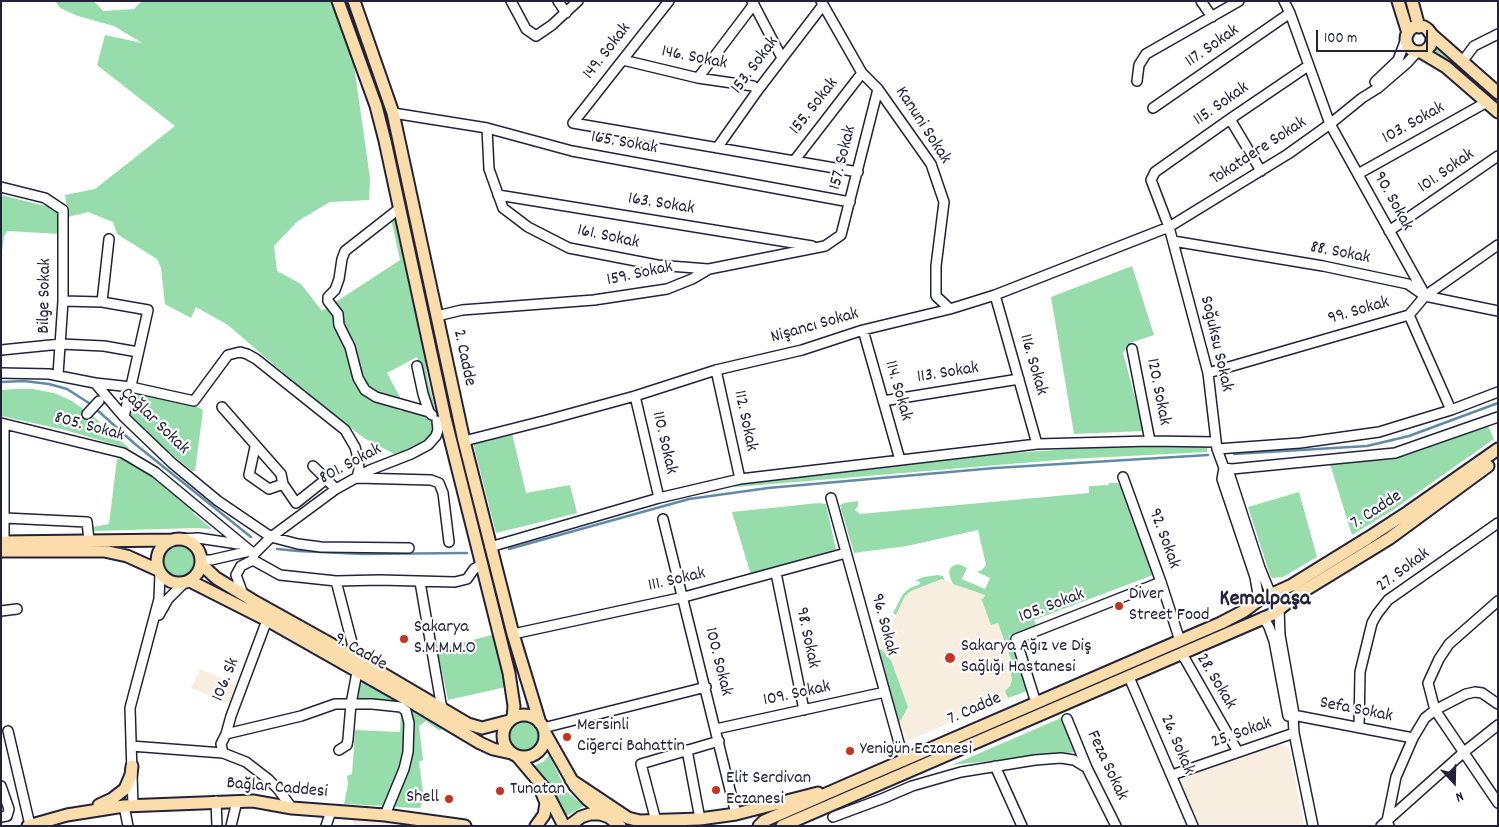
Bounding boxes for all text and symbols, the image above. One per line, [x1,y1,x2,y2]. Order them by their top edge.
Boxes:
street label: 149. Sokak [579,19,637,85]
scale bar [1319,20,1432,52]
street label: 117. Sokak [1182,21,1244,73]
text: 100 m [1324,28,1357,50]
street label: 153. Sokak [727,33,785,99]
street label: 146. Sokak [659,42,729,76]
street label: 155. Sokak [786,74,844,140]
street label: 115. Sokak [1190,78,1254,132]
street label: Kanuni Sokak [889,83,955,169]
street label: 103. Sokak [1379,98,1449,150]
street label: Tokatdere Sokak [1207,113,1311,191]
street label: 157. Sokak [826,124,862,192]
street label: 165. Sokak [589,128,659,160]
street label: 101. Sokak [1415,145,1479,199]
street label: 90. Sokak [1367,169,1417,235]
street label: 163. Sokak [626,189,696,221]
street label: 161. Sokak [575,221,641,255]
street label: 88. Sokak [1308,238,1372,270]
street label: 159. Sokak [605,257,675,293]
street label: Bilge Sokak [35,258,57,334]
street label: 99. Sokak [1326,293,1392,331]
street label: Soğuksu Sokak [1194,294,1236,394]
street label: Nişancı Sokak [769,304,861,350]
street label: 2. Cadde [446,328,480,388]
street label: 116. Sokak [1013,332,1051,398]
street label: 120. Sokak [1140,357,1174,427]
street label: 114. Sokak [878,358,916,424]
street label: 113. Sokak [916,358,980,390]
street label: Çağlar Sokak [115,384,193,460]
street label: 112. Sokak [727,388,761,454]
street label: 805. Sokak [52,408,126,448]
street label: 110. Sokak [645,409,681,477]
street label: 801. Sokak [316,440,386,490]
street label: 7. Cadde [1348,487,1406,535]
street label: 92. Sokak [1142,506,1184,572]
street label: 27. Sokak [1373,544,1435,598]
street label: 111. Sokak [646,564,708,598]
street label: 105. Sokak [1016,585,1088,629]
place label: Diver Street Food [1129,585,1209,628]
district label: Kemalpaşa [1220,588,1310,614]
street label: 96. Sokak [864,592,902,658]
marker: Diver Street Food [1113,600,1125,612]
street label: 98. Sokak [789,606,823,670]
place label: Sakarya S.M.M.M.O [414,618,476,660]
street label: 100. Sokak [698,626,736,698]
street label: 9. Cadde [330,629,390,677]
marker: Sakarya S.M.M.M.O [398,633,410,645]
place label: Sakarya Ağız ve Diş Sağlığı Hastanesi [961,637,1092,680]
street label: 28. Sokak [1190,650,1240,714]
marker: Sakarya Ağız ve Diş Sağlığı Hastanesi [943,651,957,665]
street label: 106. Sk [209,655,245,705]
street label: 109. Sokak [761,677,833,713]
street label: 7. Cadde [945,689,1005,731]
street label: Sefa Sokak [1318,693,1394,729]
street label: 26. Sokak [1154,712,1198,778]
street label: 25. Sokak [1209,714,1275,754]
place label: Mersinli Ciğerci Bahattin [577,716,685,759]
street label: Feza Sokak [1080,728,1132,804]
marker: Mersinli Ciğerci Bahattin [561,731,573,743]
place label: Yenigün Eczanesi [860,740,972,762]
marker: Yenigün Eczanesi [844,745,856,757]
north arrow [1429,757,1479,807]
place label: Elit Serdivan Eczanesi [726,769,811,812]
street label: Bağlar Caddesi [226,774,328,804]
place label: Tunatan [510,780,565,802]
marker: Elit Serdivan Eczanesi [710,784,722,796]
marker: Tunatan [494,785,506,797]
text: N [1453,785,1466,807]
place label: Shell [406,788,439,810]
marker: Shell [443,793,455,805]

